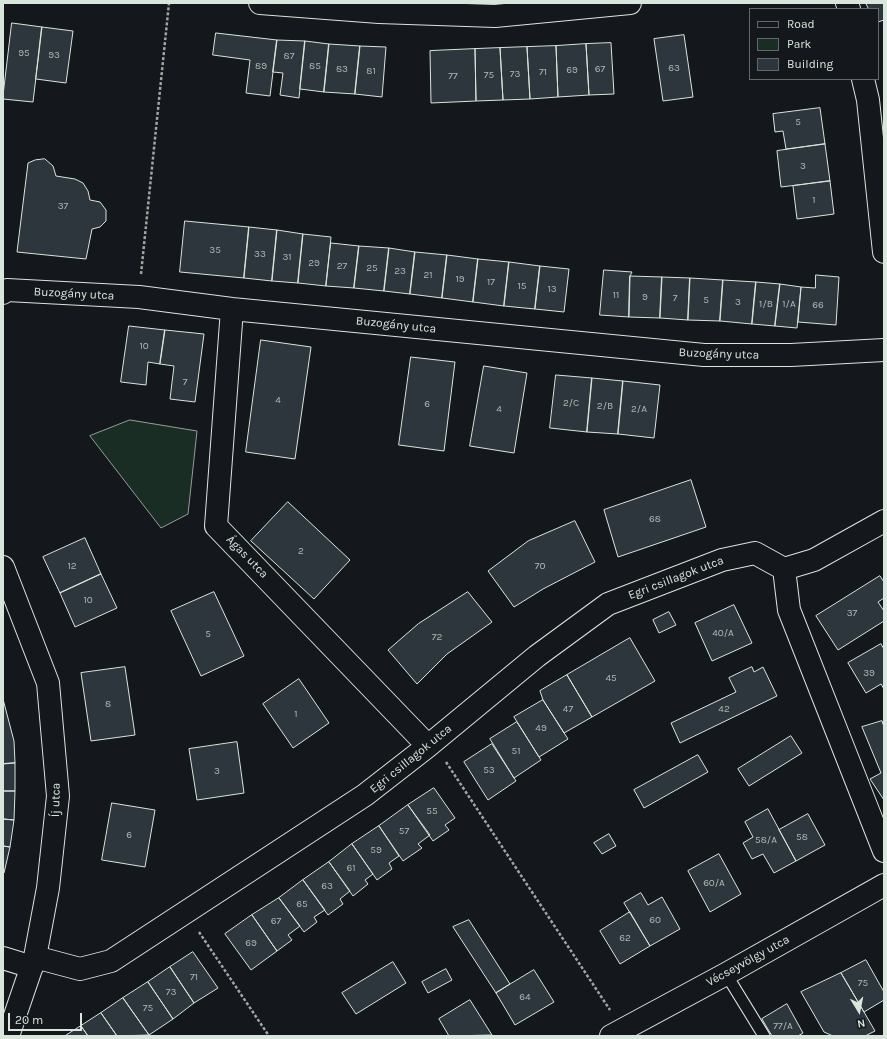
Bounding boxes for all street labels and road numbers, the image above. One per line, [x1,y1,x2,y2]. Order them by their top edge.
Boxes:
street label: Buzogány utca [33,285,115,303]
street label: Buzogány utca [355,314,437,336]
street label: Buzogány utca [678,345,760,363]
street label: Ágas utca [223,533,271,581]
street label: Egri csillagok utca [626,553,726,603]
street label: Egri csillagok utca [367,722,455,796]
street label: Íj utca [48,783,64,817]
street label: Vécseyvölgy utca [704,932,792,990]

